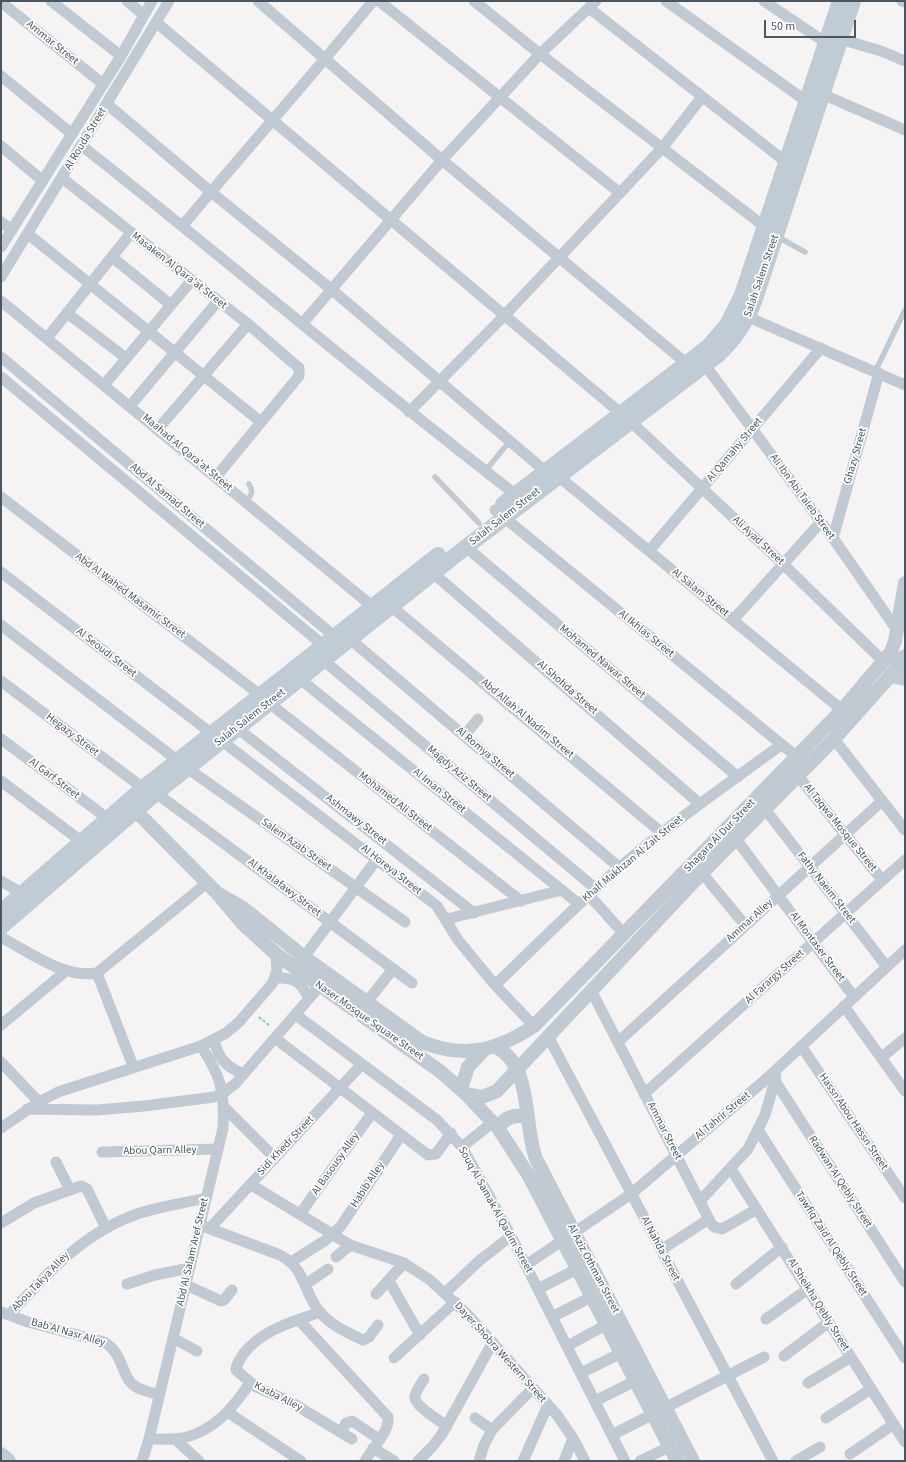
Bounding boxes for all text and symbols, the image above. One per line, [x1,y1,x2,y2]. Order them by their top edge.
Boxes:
scale bar [766,12,858,38]
street label: Ammar Street [23,18,81,68]
text: 50 m [771,18,795,35]
street label: Al Rouda Street [62,105,110,173]
street label: Masaken Al Qara'at Street [129,230,229,312]
street label: Salah Salem Street [742,233,782,319]
street label: Maahad Al Qara'at Street [139,411,235,495]
street label: Al Qamahy Street [704,415,766,485]
street label: Ghazy Street [842,426,870,486]
street label: Ali Ibn Abi Taleb Street [767,452,837,542]
street label: Abd Al Samad Street [127,461,207,531]
street label: Salah Salem Street [467,485,543,549]
street label: Ali Ayad Street [729,514,787,568]
street label: Abd Al Wahed Masamir Street [72,550,188,642]
street label: Al Salam Street [669,566,731,620]
street label: Al Ikhlas Street [615,607,677,661]
street label: Mohamed Nawar Street [556,622,648,702]
street label: Al Seoudi Street [73,625,139,681]
street label: Al Shohda Street [534,658,600,718]
street label: Abd Allah Al Nadim Street [478,676,576,762]
street label: Salah Salem Street [212,686,288,750]
street label: Hegazy Street [43,711,101,759]
street label: Al Romya Street [453,725,517,781]
street label: Magdy Aziz Street [424,743,494,805]
street label: Al Garf Street [26,756,82,802]
street label: Al Iman Street [410,766,468,816]
street label: Mohamed Ali Street [356,769,434,835]
street label: Al Taqwa Mosque Street [801,781,879,875]
street label: Ashmawy Street [323,792,389,848]
street label: Shagara Al Dur Street [682,797,758,875]
street label: Khalf Makhzan Al Zait Street [580,813,686,905]
street label: Salem Azab Street [258,816,334,874]
street label: Al Horeya Street [358,842,424,898]
street label: Fathy Naeim Street [794,850,858,926]
street label: Al Khalafawy Street [245,856,323,920]
street label: Ammar Alley [724,897,776,945]
street label: Al Montaser Street [787,910,847,984]
street label: Al Farargy Street [743,947,807,1007]
street label: Naser Mosque Square Street [312,978,426,1064]
street label: Hassn Abou Hassn Street [816,1071,890,1173]
street label: Al Tahrir Street [693,1089,753,1143]
street label: Ammar Street [644,1100,684,1162]
street label: Sidi Khedr Street [255,1113,317,1179]
street label: Al Basousy Alley [309,1130,363,1198]
street label: Radwan Al Qebly Street [805,1134,875,1230]
street label: Abou Qarn Alley [123,1144,197,1158]
street label: Souq Al Samak Al Qadim Street [455,1145,535,1275]
street label: Habib Alley [348,1160,388,1210]
street label: Tawfiq Zaid Al Qebly Street [792,1189,870,1299]
street label: Abd Al Salam Aref Street [174,1197,212,1307]
street label: Al Nahda Street [637,1215,683,1283]
street label: Al Aziz Othman Street [564,1222,622,1316]
street label: Abou Takya Alley [9,1250,73,1314]
street label: Al Sheikha Qebly Street [784,1256,852,1354]
street label: Dayer Shobra Western Street [451,1300,549,1406]
street label: Bab Al Nasr Alley [29,1316,107,1350]
street label: Kasba Alley [252,1379,304,1415]

